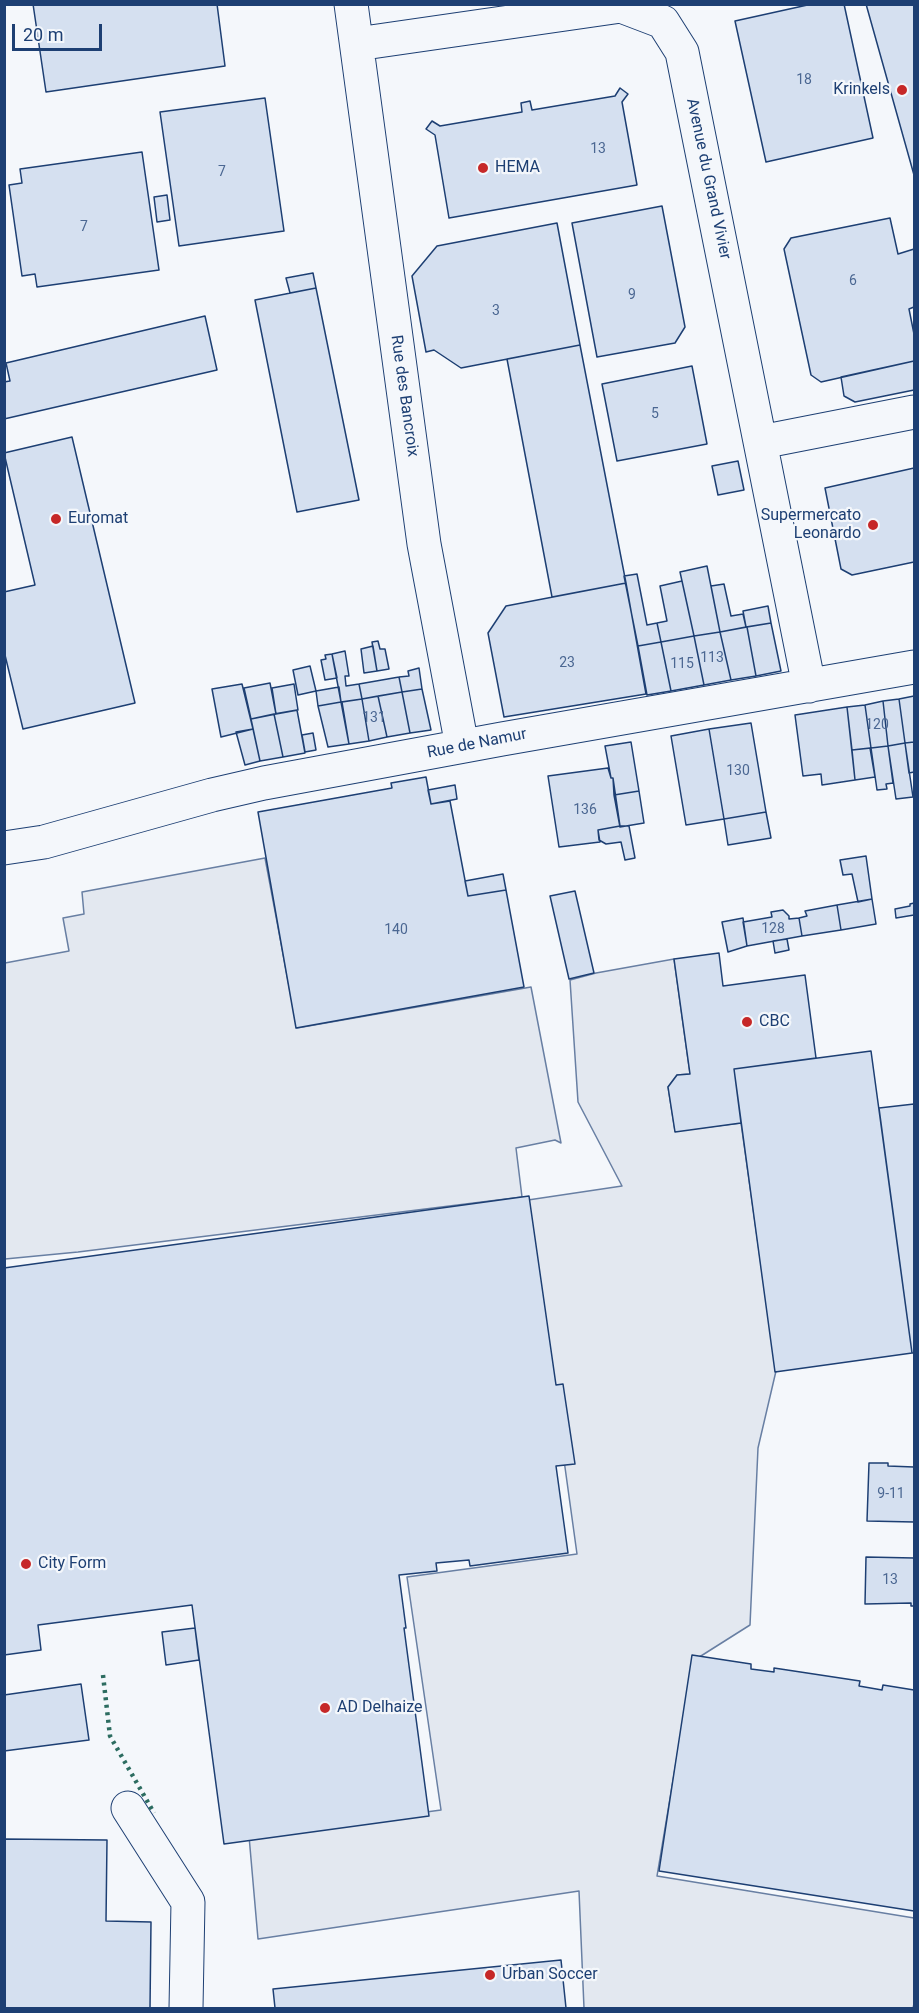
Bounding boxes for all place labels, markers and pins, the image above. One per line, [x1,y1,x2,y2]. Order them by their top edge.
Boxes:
place label: Krinkels [833,80,890,100]
marker: Krinkels [895,83,909,97]
place label: HEMA [495,158,540,178]
marker: HEMA [476,161,490,175]
place label: Supermercato Leonardo [761,506,861,544]
place label: Euromat [68,509,128,529]
marker: Euromat [49,512,63,526]
marker: Supermercato Leonardo [866,518,880,532]
place label: CBC [759,1012,790,1032]
marker: CBC [740,1015,754,1029]
place label: City Form [38,1554,106,1574]
marker: City Form [19,1557,33,1571]
place label: AD Delhaize [337,1698,422,1718]
marker: AD Delhaize [318,1701,332,1715]
place label: Urban Soccer [502,1965,598,1985]
marker: Urban Soccer [483,1968,497,1982]

